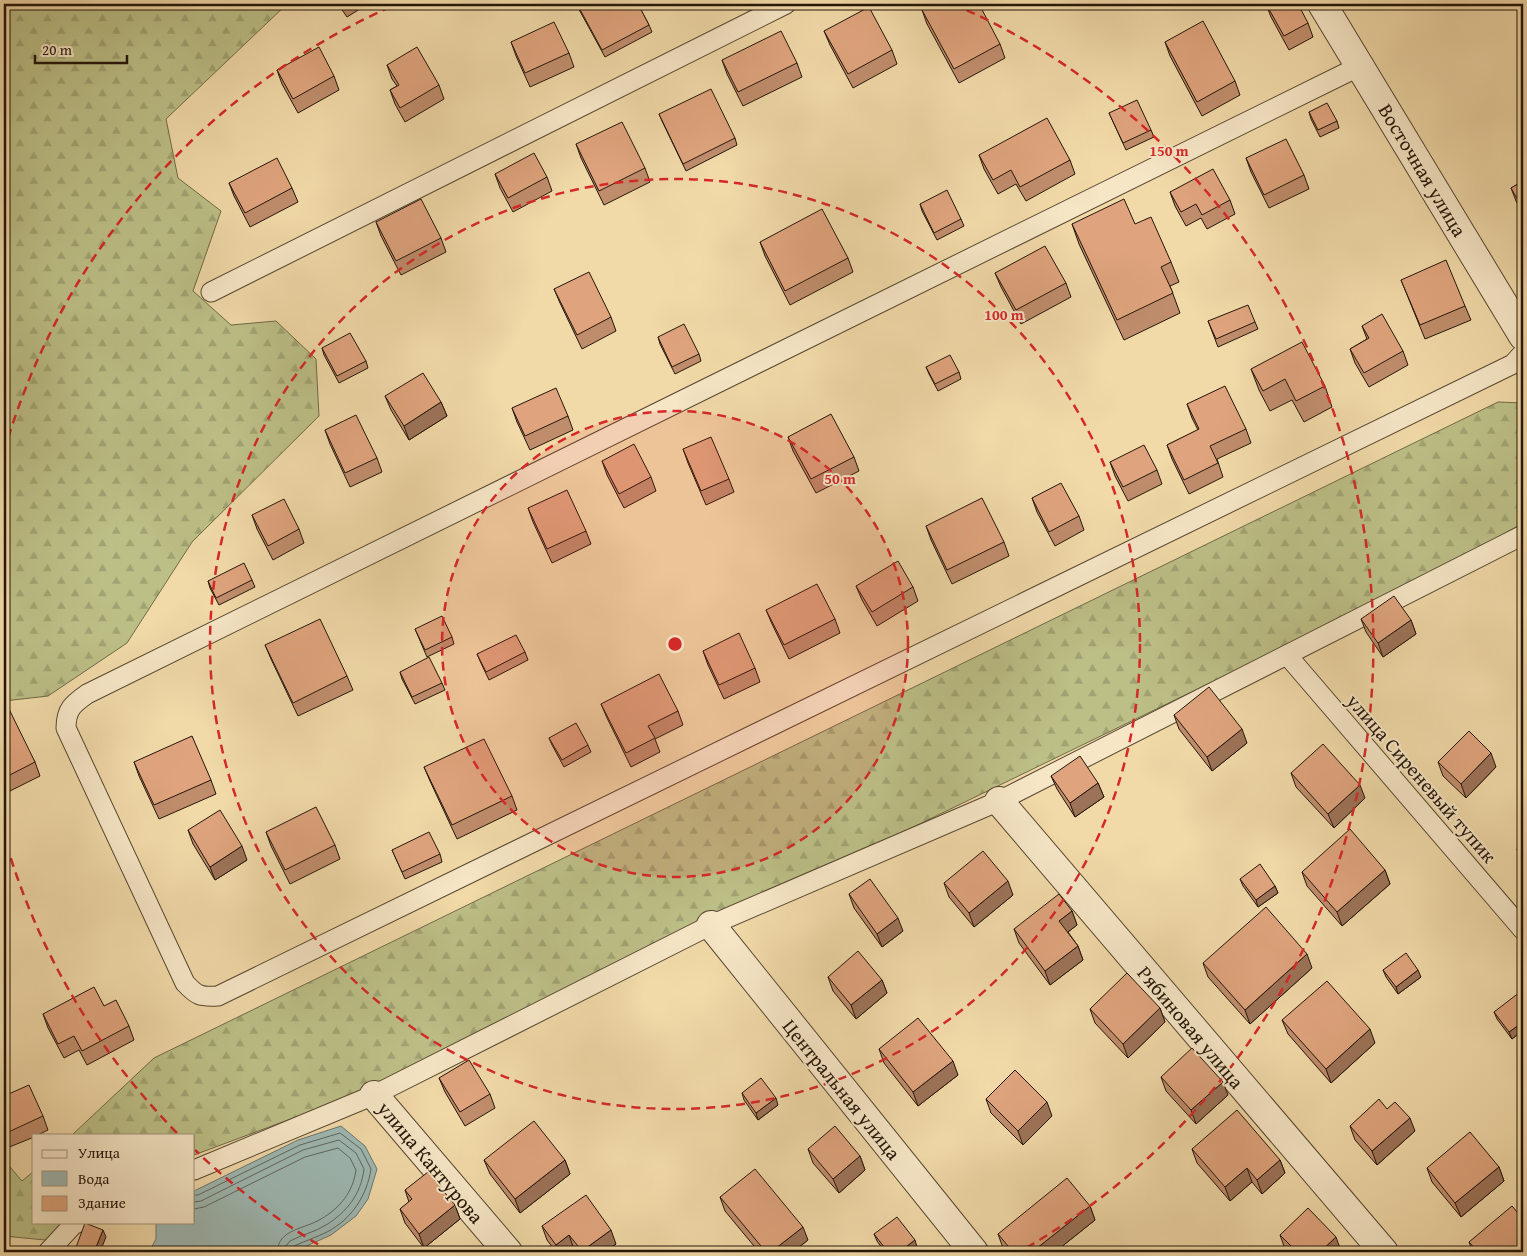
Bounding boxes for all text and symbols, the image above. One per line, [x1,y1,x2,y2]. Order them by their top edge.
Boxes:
scale bar [35,32,128,64]
text: 20 m [42,39,73,60]
street label: Восточная улица [1372,98,1474,242]
text: 150 m [1149,140,1189,161]
text: 100 m [984,304,1024,325]
text: 50 m [824,468,856,489]
centre of rings [666,635,684,653]
street label: улица Сиреневый тупик [1340,686,1504,869]
street label: Рябиновая улица [1131,959,1251,1095]
street label: Центральная улица [776,1012,908,1166]
street label: улица Кантурова [370,1094,491,1230]
legend [32,1134,195,1224]
text: Улица [78,1142,121,1163]
text: Вода [78,1168,110,1189]
text: Здание [78,1192,126,1213]

